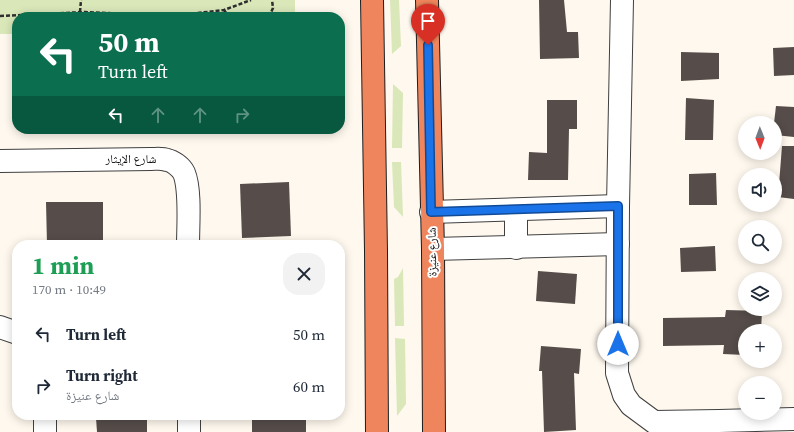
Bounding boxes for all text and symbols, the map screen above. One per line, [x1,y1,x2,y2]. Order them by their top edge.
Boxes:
pin [411,4,445,45]
icon: arrive [417,10,439,32]
text: 50 m [98,23,160,61]
icon: left [32,28,84,80]
text: Turn left [98,59,168,84]
icon: left [105,104,127,126]
icon: ahead [147,104,169,126]
icon: ahead [189,104,211,126]
icon: right [231,104,253,126]
north arrow [738,116,782,160]
map controls [738,116,782,420]
street label: شارع الإيثار [105,151,156,167]
button: sound [738,168,782,212]
button: search [738,220,782,264]
street label: شارع عنيزة [424,227,440,277]
text: 1 min [32,249,94,282]
button: close [283,253,325,295]
button: layers [738,272,782,316]
text: 170 m · 10:49 [32,281,106,298]
icon: left [32,323,54,345]
position arrow [597,323,639,365]
text: Turn left [66,324,126,345]
text: 50 m [293,324,325,345]
button: + [738,324,782,368]
text: Turn right [66,365,138,386]
icon: right [32,375,54,397]
text: 60 m [293,376,325,397]
button: − [738,376,782,420]
text: شارع عنيزة [66,387,119,404]

